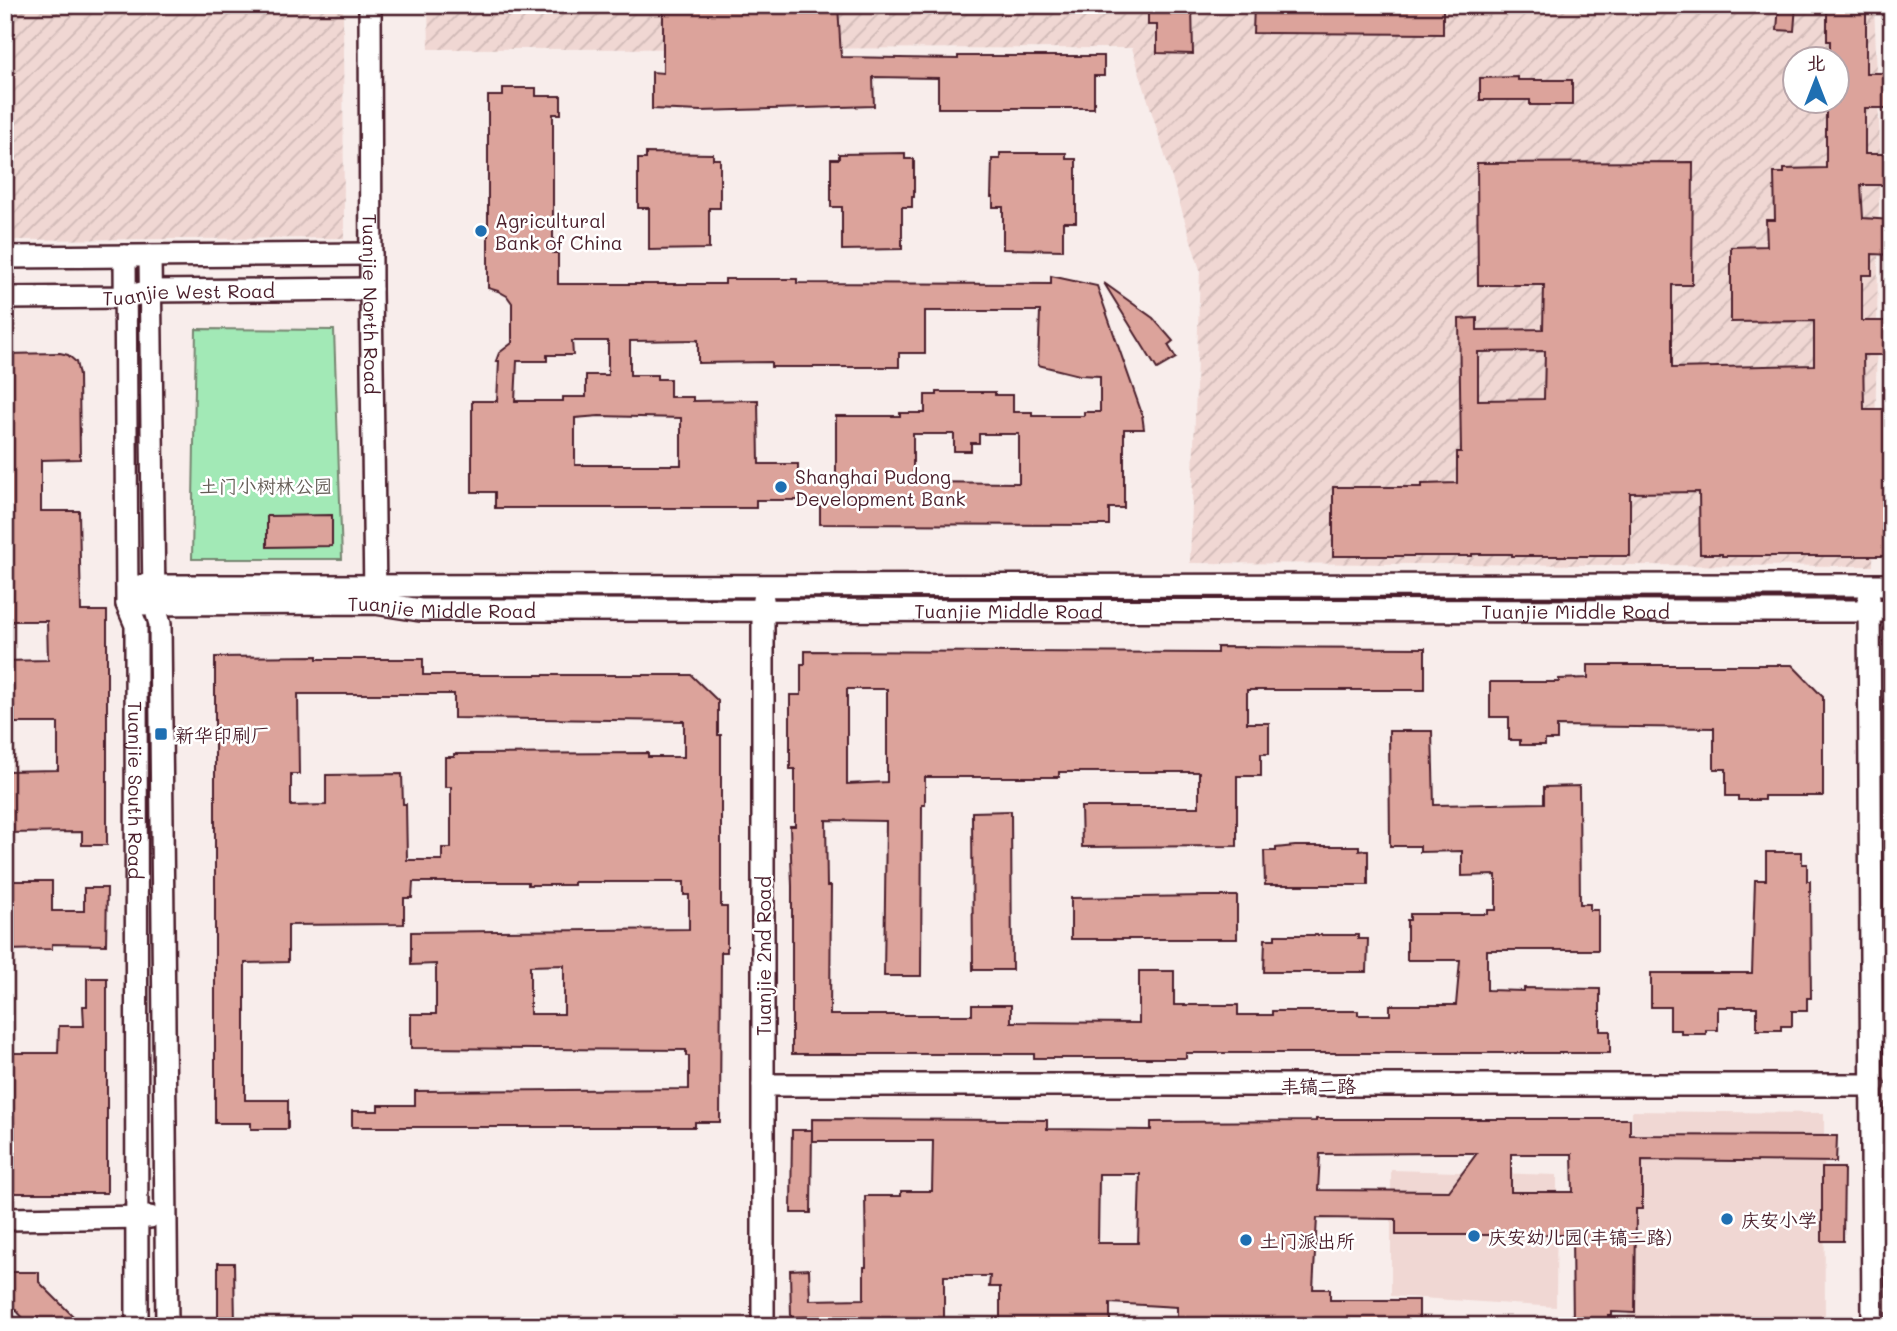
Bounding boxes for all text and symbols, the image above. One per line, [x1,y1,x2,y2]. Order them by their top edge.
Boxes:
north arrow [1782,46,1852,116]
text: 北 [1806,50,1826,75]
place label: Agricultural Bank of China [495,208,623,255]
street label: Tuanjie North Road [358,214,385,395]
marker: Agricultural Bank of China [473,223,489,239]
street label: Tuanjie West Road [102,277,275,310]
place label: Shanghai Pudong Development Bank [795,464,966,511]
park label: 土门小树林公园 [199,473,333,498]
marker: Shanghai Pudong Development Bank [773,479,789,495]
street label: Tuanjie Middle Road [348,590,536,623]
street label: Tuanjie Middle Road [914,598,1103,623]
street label: Tuanjie Middle Road [1481,598,1670,623]
street label: Tuanjie South Road [124,701,149,879]
place label: 新华印刷厂 [175,722,270,747]
marker: 新华印刷厂 [153,726,169,742]
street label: Tuanjie 2nd Road [751,876,776,1036]
street label: 丰镐二路 [1280,1073,1356,1098]
place label: 庆安小学 [1741,1207,1817,1232]
marker: 庆安小学 [1719,1211,1735,1227]
place label: 庆安幼儿园(丰镐二路) [1488,1224,1672,1249]
place label: 土门派出所 [1260,1228,1355,1253]
marker: 庆安幼儿园(丰镐二路) [1466,1228,1482,1244]
marker: 土门派出所 [1238,1232,1254,1248]

